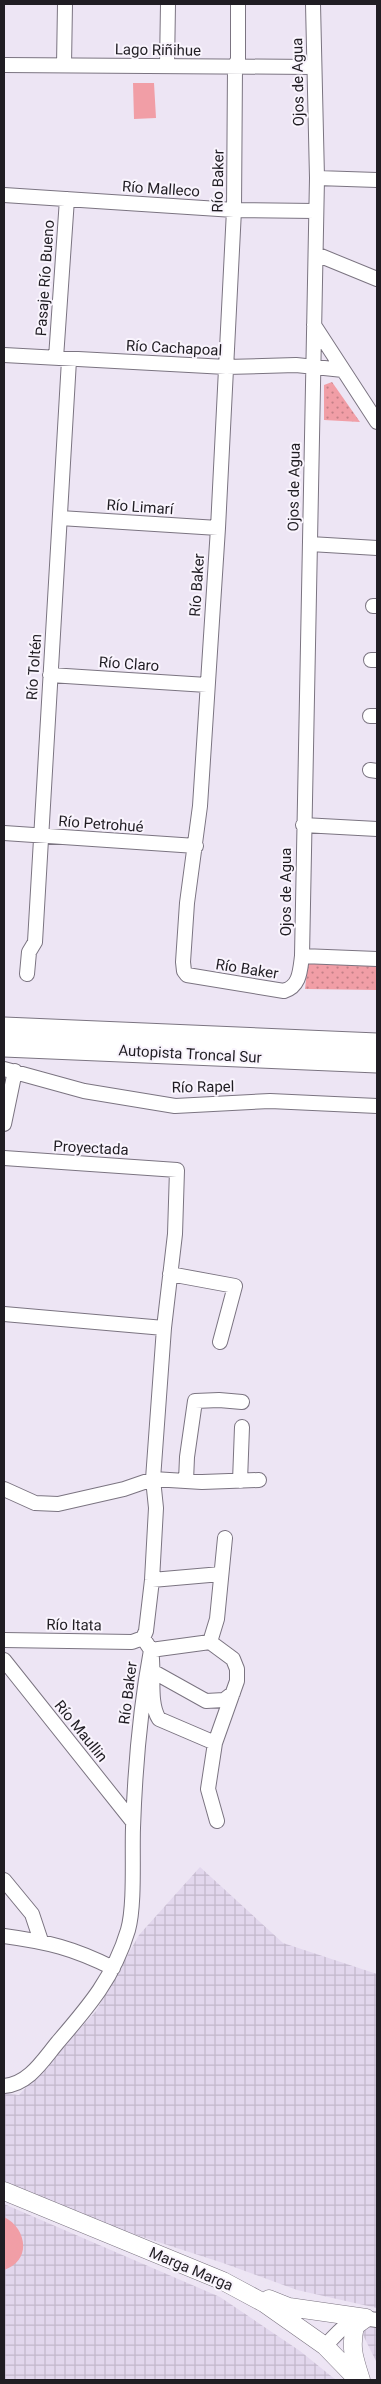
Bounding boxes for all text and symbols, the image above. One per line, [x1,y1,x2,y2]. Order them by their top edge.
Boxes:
street label: Ojos de Agua [288,37,308,127]
street label: Lago Riñihue [115,40,201,60]
street label: Río Baker [208,149,228,213]
street label: Río Malleco [121,177,201,201]
street label: Pasaje Río Bueno [32,219,58,337]
street label: Río Cachapoal [125,336,223,360]
street label: Ojos de Agua [284,442,304,532]
street label: Río Limarí [106,496,175,518]
street label: Río Baker [186,553,208,617]
street label: Río Toltén [23,633,45,701]
street label: Río Claro [98,653,160,675]
street label: Río Petrohué [58,812,144,836]
street label: Ojos de Agua [277,848,295,936]
street label: Río Baker [214,955,280,983]
street label: Autopista Troncal Sur [118,1041,262,1067]
street label: Río Rapel [172,1077,234,1097]
street label: Proyectada [53,1137,129,1159]
street label: Río Itata [46,1616,102,1634]
street label: Río Baker [115,1661,141,1725]
street label: Río Maullin [51,1697,111,1765]
street label: Marga Marga [146,2243,236,2295]

